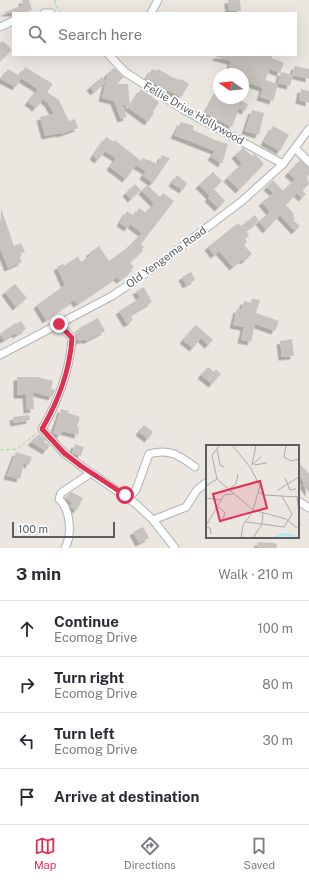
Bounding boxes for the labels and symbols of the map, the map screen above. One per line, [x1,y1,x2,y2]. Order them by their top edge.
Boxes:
north arrow [213,68,249,104]
street label: Fellie Drive Hollywood [142,79,246,147]
street label: Old Yengema Road [124,224,208,290]
route end [50,315,68,333]
inset map [206,445,299,538]
route start [116,486,134,504]
scale bar [12,520,115,539]

